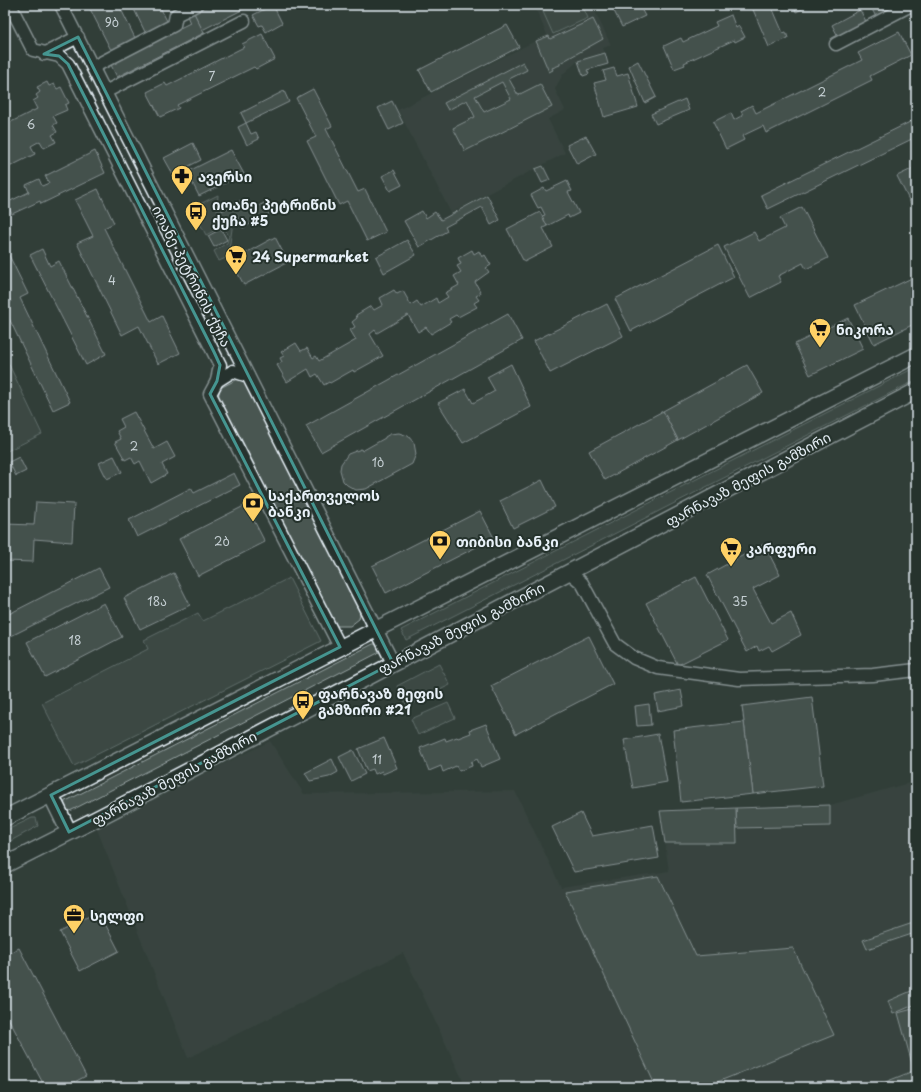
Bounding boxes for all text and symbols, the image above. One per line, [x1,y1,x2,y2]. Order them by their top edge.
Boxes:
house number: 9ბ [105,13,119,31]
house number: 7 [209,67,216,85]
house number: 2 [818,83,826,101]
house number: 6 [27,115,35,133]
pharmacy icon: ავერსი [169,163,195,196]
place label: ავერსი [198,166,252,187]
place label: იოანე პეტრიწის ქუჩა #5 [212,194,336,231]
bus stop icon: იოანე პეტრიწის ქუჩა #5 [183,199,209,232]
street label: იოანე პეტრიწის ქუჩა [147,202,237,350]
supermarket icon: 24 Supermarket [223,243,249,276]
place label: 24 Supermarket [252,246,369,267]
house number: 4 [108,271,116,289]
supermarket icon: ნიკორა [807,316,833,349]
place label: ნიკორა [836,319,894,340]
street label: ფარნავაზ მეფის გამზირი [662,426,834,532]
house number: 2 [130,437,138,455]
house number: 1ბ [372,453,384,471]
place label: საქართველოს ბანკი [268,485,380,522]
bank icon: საქართველოს ბანკი [240,490,266,523]
bank icon: თიბისი ბანკი [427,528,453,561]
place label: თიბისი ბანკი [456,531,559,552]
house number: 2ბ [214,532,230,550]
supermarket icon: კარფური [718,535,744,568]
place label: კარფური [746,538,816,559]
street label: ფარნავაზ მეფის გამზირი [374,577,548,679]
house number: 18ა [147,592,167,610]
house number: 35 [732,592,748,610]
house number: 18 [69,631,81,649]
place label: ფარნავაზ მეფის გამზირი #21 [318,683,443,720]
bus stop icon: ფარნავაზ მეფის გამზირი #21 [290,688,316,721]
street label: ფარნავაზ მეფის გამზირი [88,725,260,831]
house number: 11 [372,750,382,768]
office icon: სელფი [61,902,87,935]
place label: სელფი [90,905,144,926]

